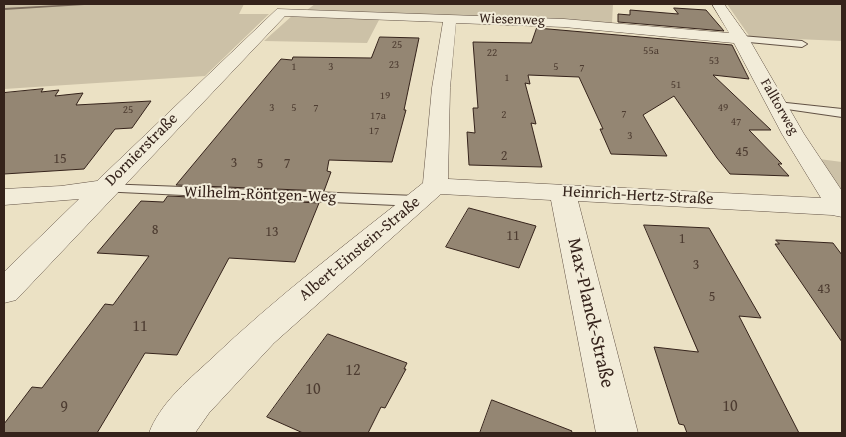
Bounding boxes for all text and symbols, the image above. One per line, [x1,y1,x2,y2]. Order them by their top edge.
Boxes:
street label: Wiesenweg [479,10,545,30]
house number: 25 [392,38,402,52]
house number: 55a [643,44,659,58]
house number: 22 [487,46,497,60]
house number: 53 [709,54,719,68]
house number: 23 [389,58,399,72]
house number: 1 [291,60,297,74]
house number: 3 [328,60,334,74]
house number: 5 [553,60,559,74]
house number: 7 [579,61,585,75]
house number: 1 [504,71,510,85]
street label: Falltorweg [756,76,802,138]
house number: 51 [671,78,681,92]
house number: 19 [380,89,390,103]
house number: 3 [269,101,275,115]
house number: 5 [291,101,297,115]
house number: 7 [313,101,319,115]
house number: 49 [718,101,728,115]
house number: 25 [123,103,133,117]
house number: 7 [621,107,627,121]
house number: 2 [501,108,507,122]
house number: 17a [370,109,386,123]
street label: Dornierstraße [102,110,182,190]
house number: 47 [731,115,741,129]
house number: 17 [369,124,379,138]
house number: 3 [627,129,633,143]
house number: 45 [735,144,749,160]
house number: 2 [501,148,507,164]
house number: 15 [53,151,67,167]
house number: 3 [231,155,237,171]
house number: 5 [257,156,263,172]
house number: 7 [284,156,290,172]
street label: Heinrich-Hertz-Straße [562,182,714,210]
street label: Wilhelm-Röntgen-Weg [183,183,337,207]
street label: Albert-Einstein-Straße [296,193,424,305]
house number: 8 [152,222,158,238]
house number: 13 [265,224,279,240]
house number: 11 [506,228,520,244]
house number: 1 [679,231,685,247]
street label: Max-Planck-Straße [562,236,618,390]
house number: 3 [693,257,699,273]
house number: 43 [817,281,831,297]
house number: 5 [709,289,715,305]
house number: 11 [132,317,148,337]
house number: 12 [345,361,361,381]
house number: 10 [305,380,321,400]
house number: 10 [722,397,738,417]
house number: 9 [60,398,68,418]

